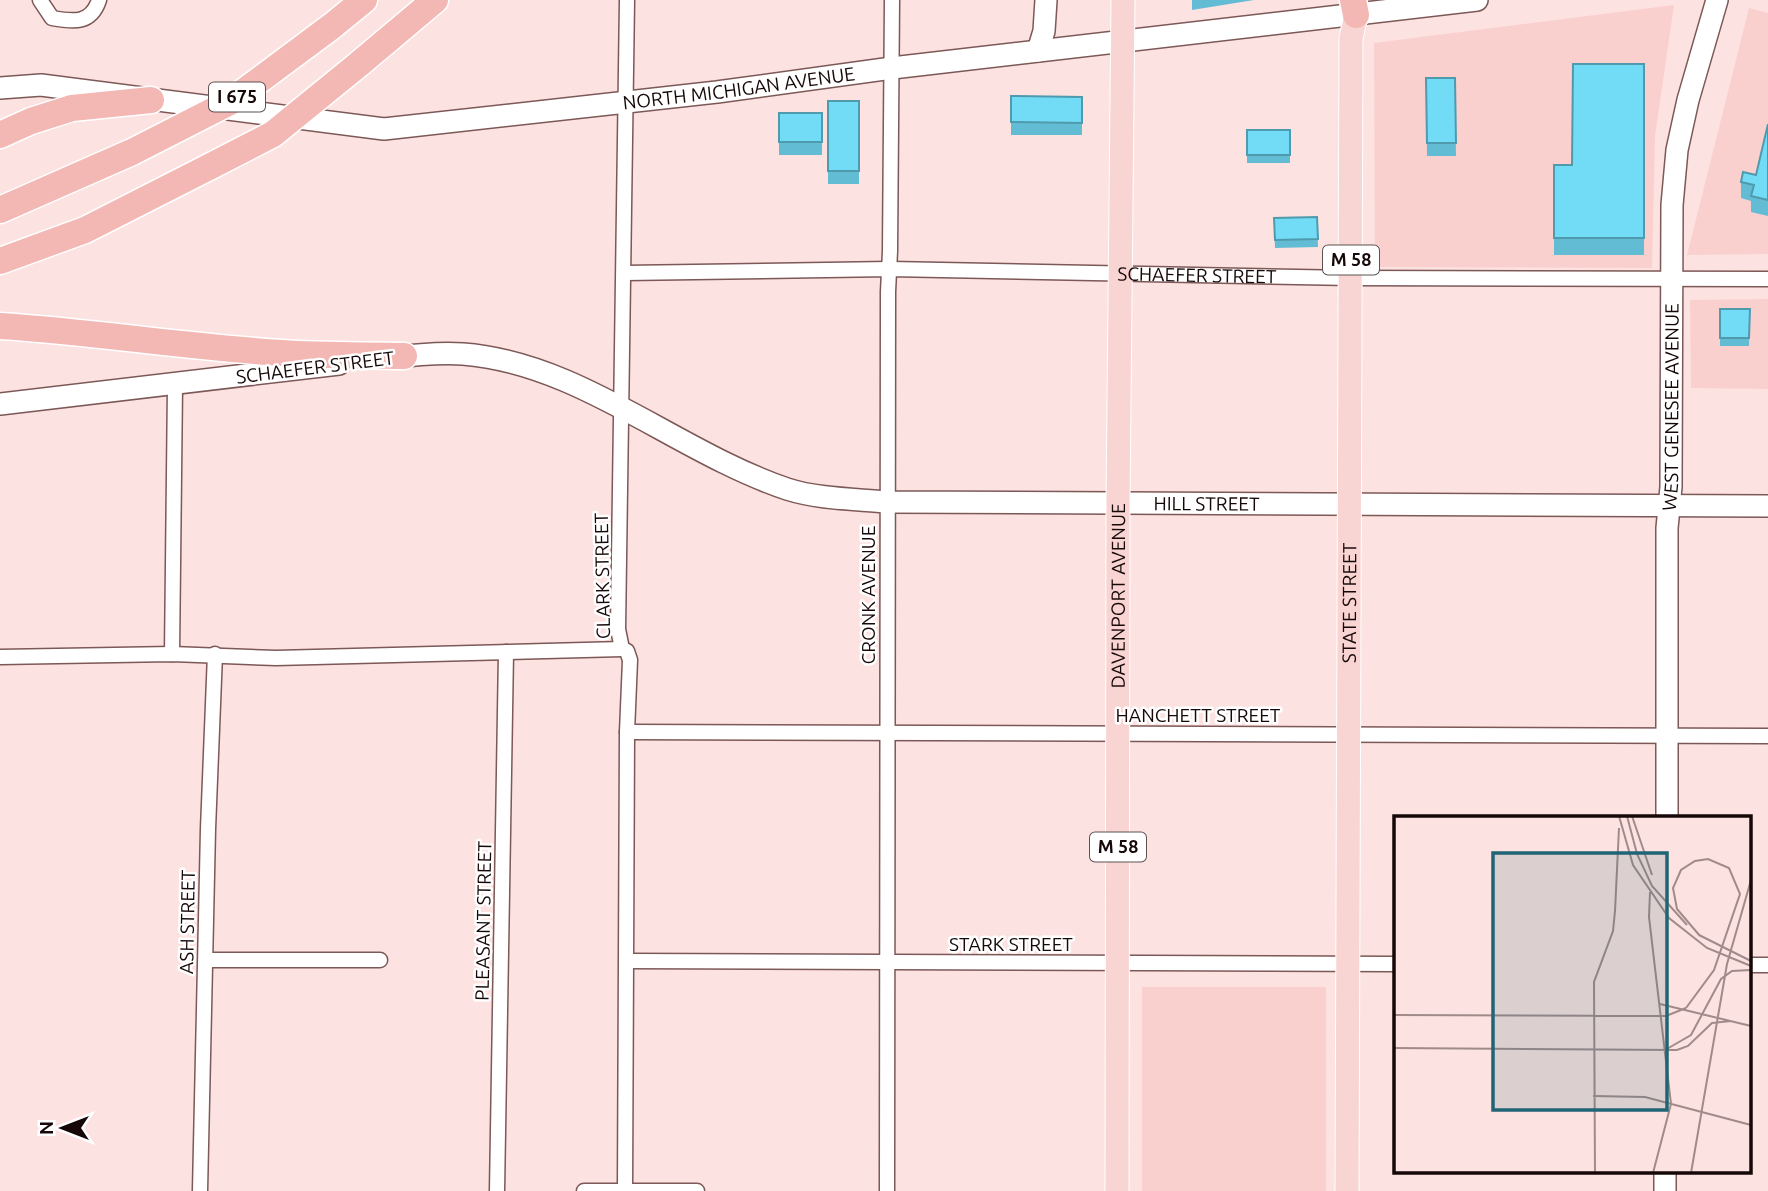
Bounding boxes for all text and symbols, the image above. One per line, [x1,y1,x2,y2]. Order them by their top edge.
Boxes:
street label: NORTH MICHIGAN AVENUE [621,62,856,113]
road number: I 675 [209,82,265,112]
road number: M 58 [1323,246,1379,274]
street label: SCHAEFER STREET [1117,262,1277,288]
street label: WEST GENESEE AVENUE [1658,303,1683,512]
street label: SCHAEFER STREET [235,346,396,388]
street label: HILL STREET [1153,492,1260,515]
street label: DAVENPORT AVENUE [1107,503,1129,689]
street label: CLARK STREET [590,512,614,639]
street label: CRONK AVENUE [857,526,879,665]
street label: STATE STREET [1338,542,1360,663]
street label: HANCHETT STREET [1116,704,1281,726]
inset map [1394,816,1750,1174]
road number: M 58 [1090,832,1146,862]
street label: PLEASANT STREET [471,841,495,1001]
street label: ASH STREET [175,869,199,974]
street label: STARK STREET [949,933,1073,955]
north arrow [28,1093,98,1163]
text: N [35,1121,57,1135]

